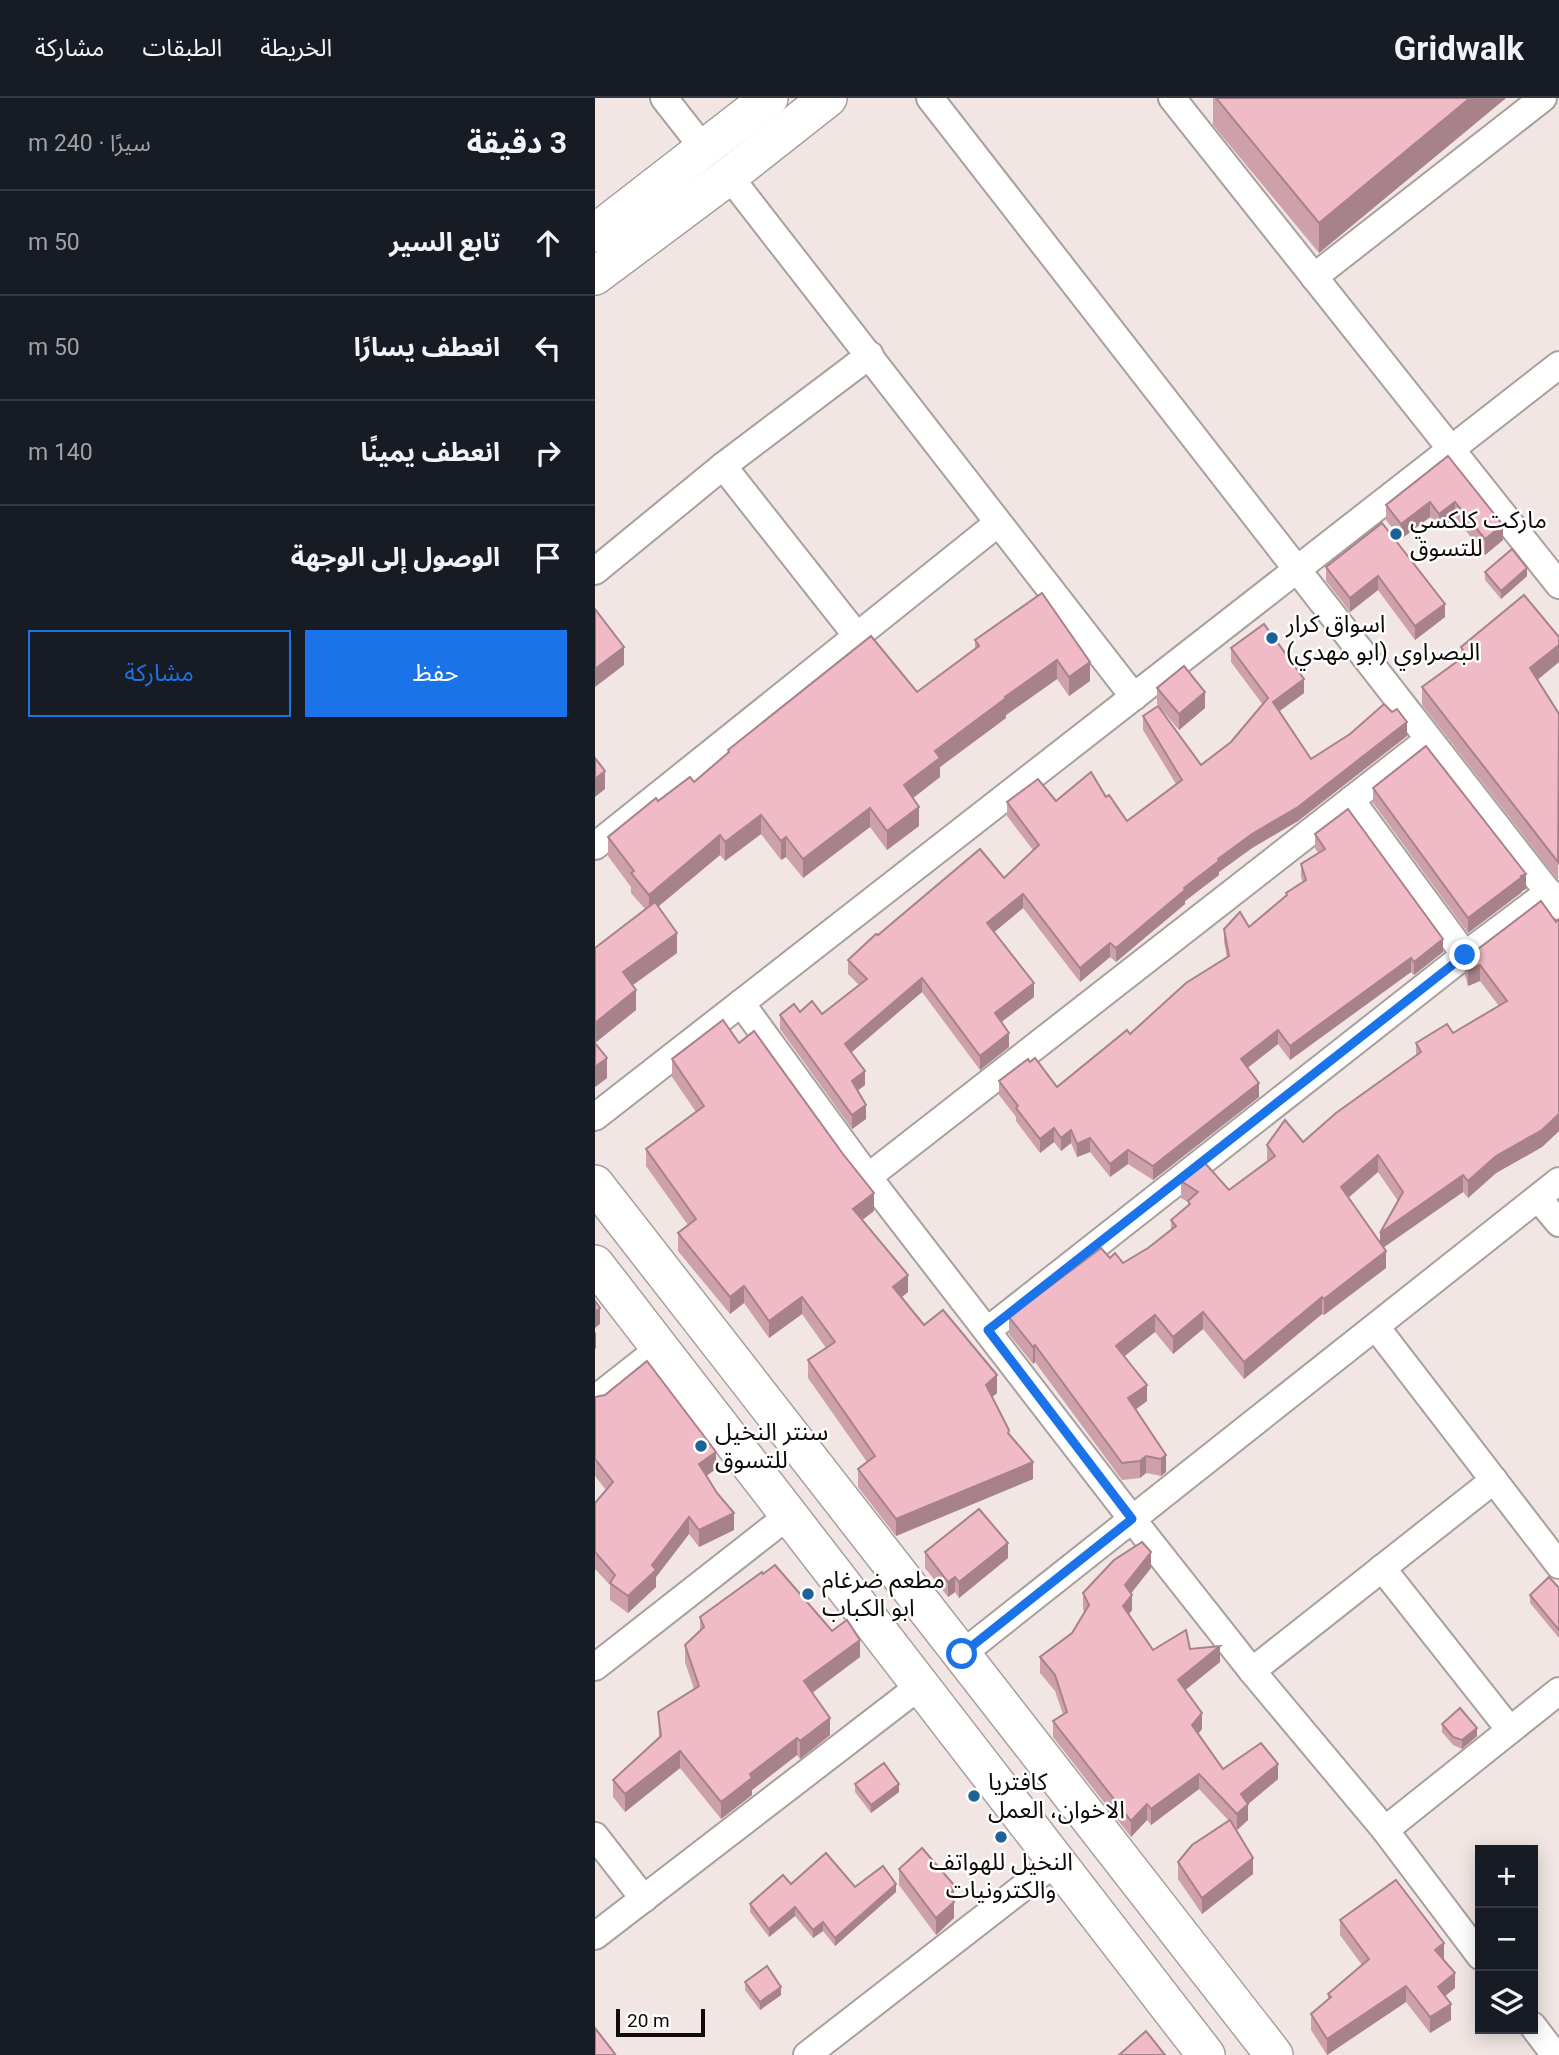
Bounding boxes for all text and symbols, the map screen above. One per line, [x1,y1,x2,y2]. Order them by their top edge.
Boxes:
text: Gridwalk [1394,29,1524,68]
text: مشاركة [35,34,104,62]
text: الطبقات [142,34,222,62]
text: الخريطة [260,34,332,62]
text: 3 دقيقة [467,125,567,160]
text: سيرًا · 240 m [28,130,151,157]
icon: ahead [529,224,567,262]
text: تابع السير [389,227,500,257]
text: 50 m [28,229,80,256]
icon: left [529,329,567,367]
text: انعطف يسارًا [354,332,500,362]
text: 50 m [28,334,80,361]
icon: right [529,434,567,472]
text: انعطف يمينًا [361,437,500,467]
text: 140 m [28,439,93,466]
place label: ماركت كلكسي للتسوق [1410,506,1547,562]
marker: ماركت كلكسي للتسوق [1388,526,1404,542]
icon: arrive [529,539,567,577]
text: الوصول إلى الوجهة [291,542,500,572]
place label: اسواق كرار البصراوي (ابو مهدي) [1285,610,1480,671]
button: مشاركة [28,630,291,717]
button: حفظ [305,630,567,717]
marker: اسواق كرار البصراوي (ابو مهدي) [1264,630,1280,646]
route end [1449,939,1480,970]
place label: سنتر النخيل للتسوق [715,1418,828,1474]
marker: سنتر النخيل للتسوق [693,1438,709,1454]
place label: مطعم ضرغام ابو الكباب [822,1566,945,1622]
marker: مطعم ضرغام ابو الكباب [800,1586,816,1602]
route start [946,1638,977,1669]
place label: كافتريا الاخوان، العمل [988,1768,1125,1824]
marker: كافتريا الاخوان، العمل [966,1788,982,1804]
marker: النخيل للهواتف والكترونيات [993,1829,1009,1845]
map controls [1475,1845,1538,2034]
button: + [1475,1845,1538,1908]
place label: النخيل للهواتف والكترونيات [929,1848,1073,1904]
button: − [1475,1908,1538,1971]
button: layers [1475,1971,1538,2034]
scale bar [616,2006,705,2038]
text: 20 m [627,2009,670,2032]

